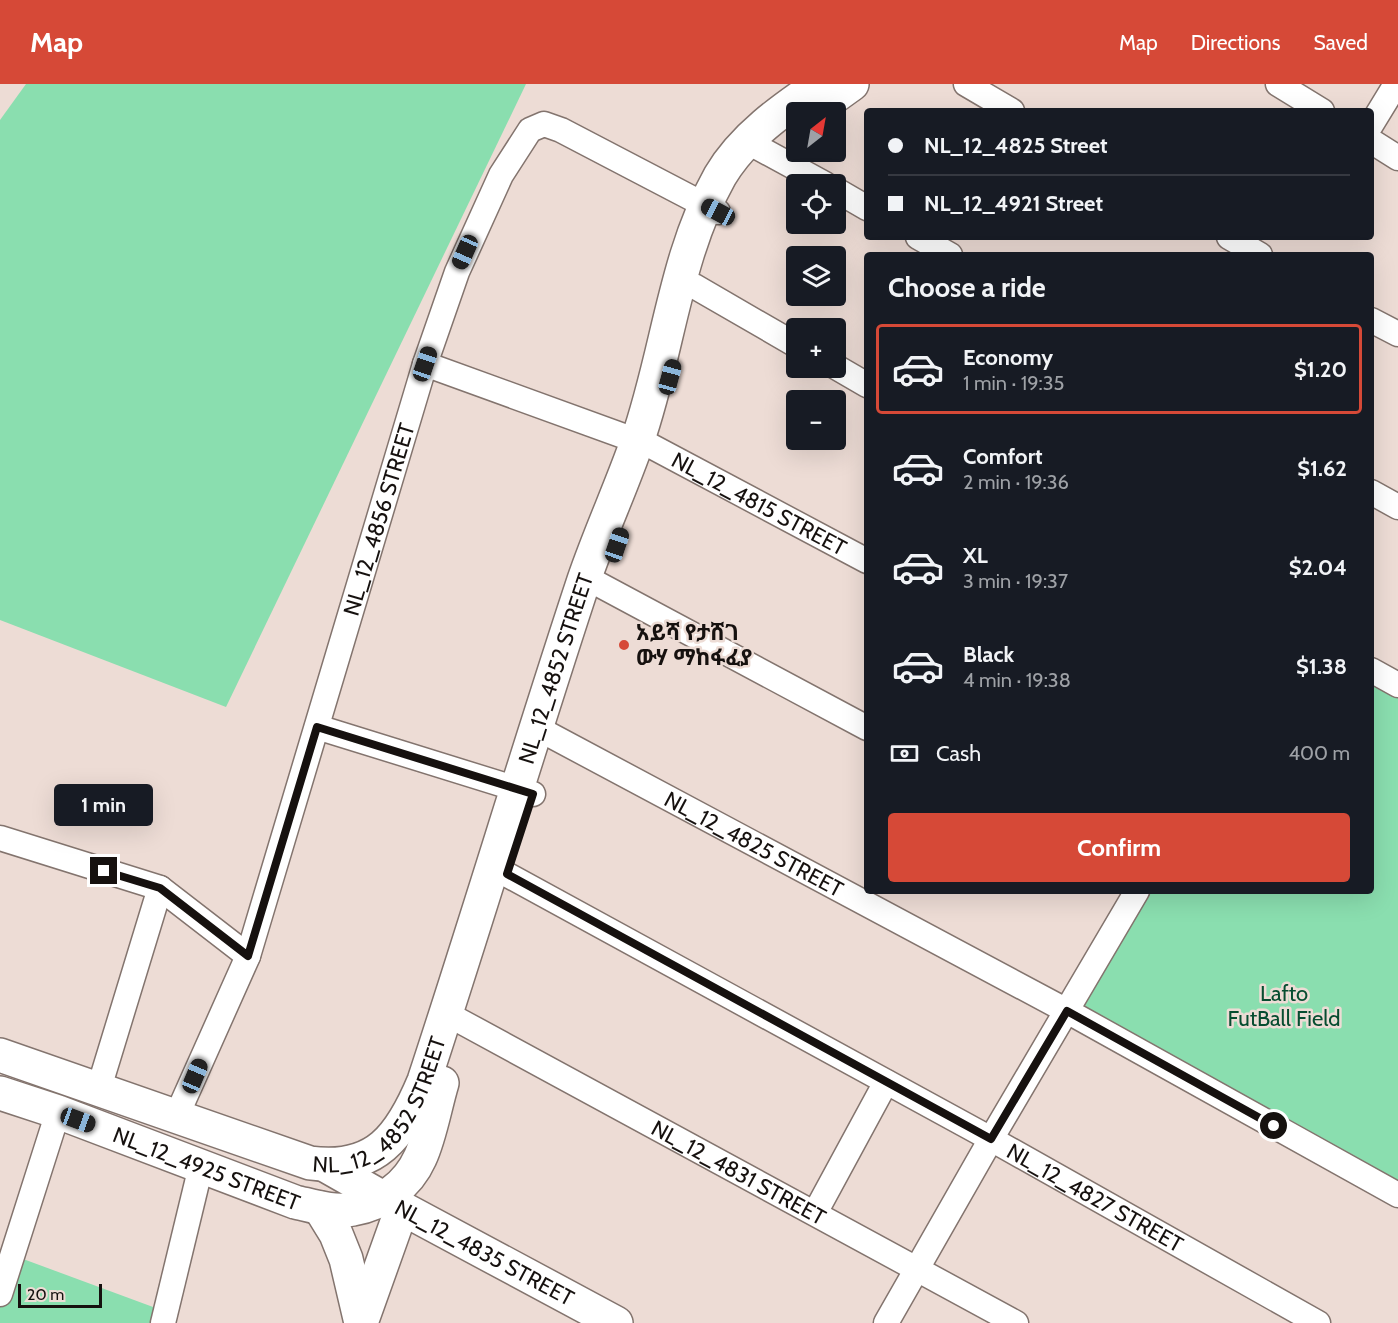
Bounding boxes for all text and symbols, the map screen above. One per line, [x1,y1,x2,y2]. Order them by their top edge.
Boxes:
text: Map [30,25,83,59]
text: Map [1119,30,1158,55]
text: Directions [1191,30,1280,55]
text: Saved [1313,30,1368,55]
north arrow [786,102,846,162]
map controls [786,102,846,450]
text: NL_12_4825 Street [924,132,1108,159]
button: locate [786,174,846,234]
text: NL_12_4921 Street [924,190,1103,217]
car [698,196,738,228]
car [449,232,481,272]
button: layers [786,246,846,306]
text: Choose a ride [888,271,1046,304]
button: + [786,318,846,378]
icon: car [891,342,945,396]
car [411,344,439,384]
text: Economy [963,344,1053,371]
text: $1.20 [1294,356,1347,383]
car [657,357,683,397]
text: 1 min · 19:35 [963,371,1064,395]
button: − [786,390,846,450]
street label: NL_12_4856 STREET [337,419,420,619]
icon: car [891,441,945,495]
text: Comfort [963,443,1042,470]
street label: NL_12_4815 STREET [667,446,852,561]
text: $1.62 [1297,455,1347,482]
text: 2 min · 19:36 [963,470,1069,494]
car [603,525,631,565]
icon: car [891,540,945,594]
text: XL [963,542,988,569]
text: $2.04 [1289,554,1347,581]
text: 3 min · 19:37 [963,569,1068,593]
street label: NL_12_4852 STREET [512,570,599,767]
place label: አይሻ የታሸገ ውሃ ማከፋፈያ [636,619,752,671]
marker: አይሻ የታሸገ ውሃ ማከፋፈያ [617,638,631,652]
icon: car [891,639,945,693]
text: Black [963,641,1014,668]
text: $1.38 [1296,653,1347,680]
text: 4 min · 19:38 [963,668,1071,692]
icon: cash [888,737,921,770]
text: Cash [936,740,981,767]
text: 400 m [1288,741,1350,765]
callout: 1 min [54,784,154,826]
street label: NL_12_4825 STREET [660,785,848,903]
text: 1 min [81,793,126,817]
button: Confirm [888,813,1350,882]
route end [90,857,117,884]
park label: Lafto FutBall Field [1227,980,1341,1032]
street label: NL_12_4852 STREET [312,1033,451,1178]
car [180,1056,210,1096]
car [58,1105,98,1135]
route start [1260,1112,1287,1139]
street label: NL_12_4831 STREET [647,1114,831,1231]
street label: NL_12_4925 STREET [109,1121,304,1216]
street label: NL_12_4827 STREET [1002,1137,1188,1258]
street label: NL_12_4835 STREET [391,1194,579,1312]
scale bar [18,1281,102,1308]
text: 20 m [27,1285,64,1304]

